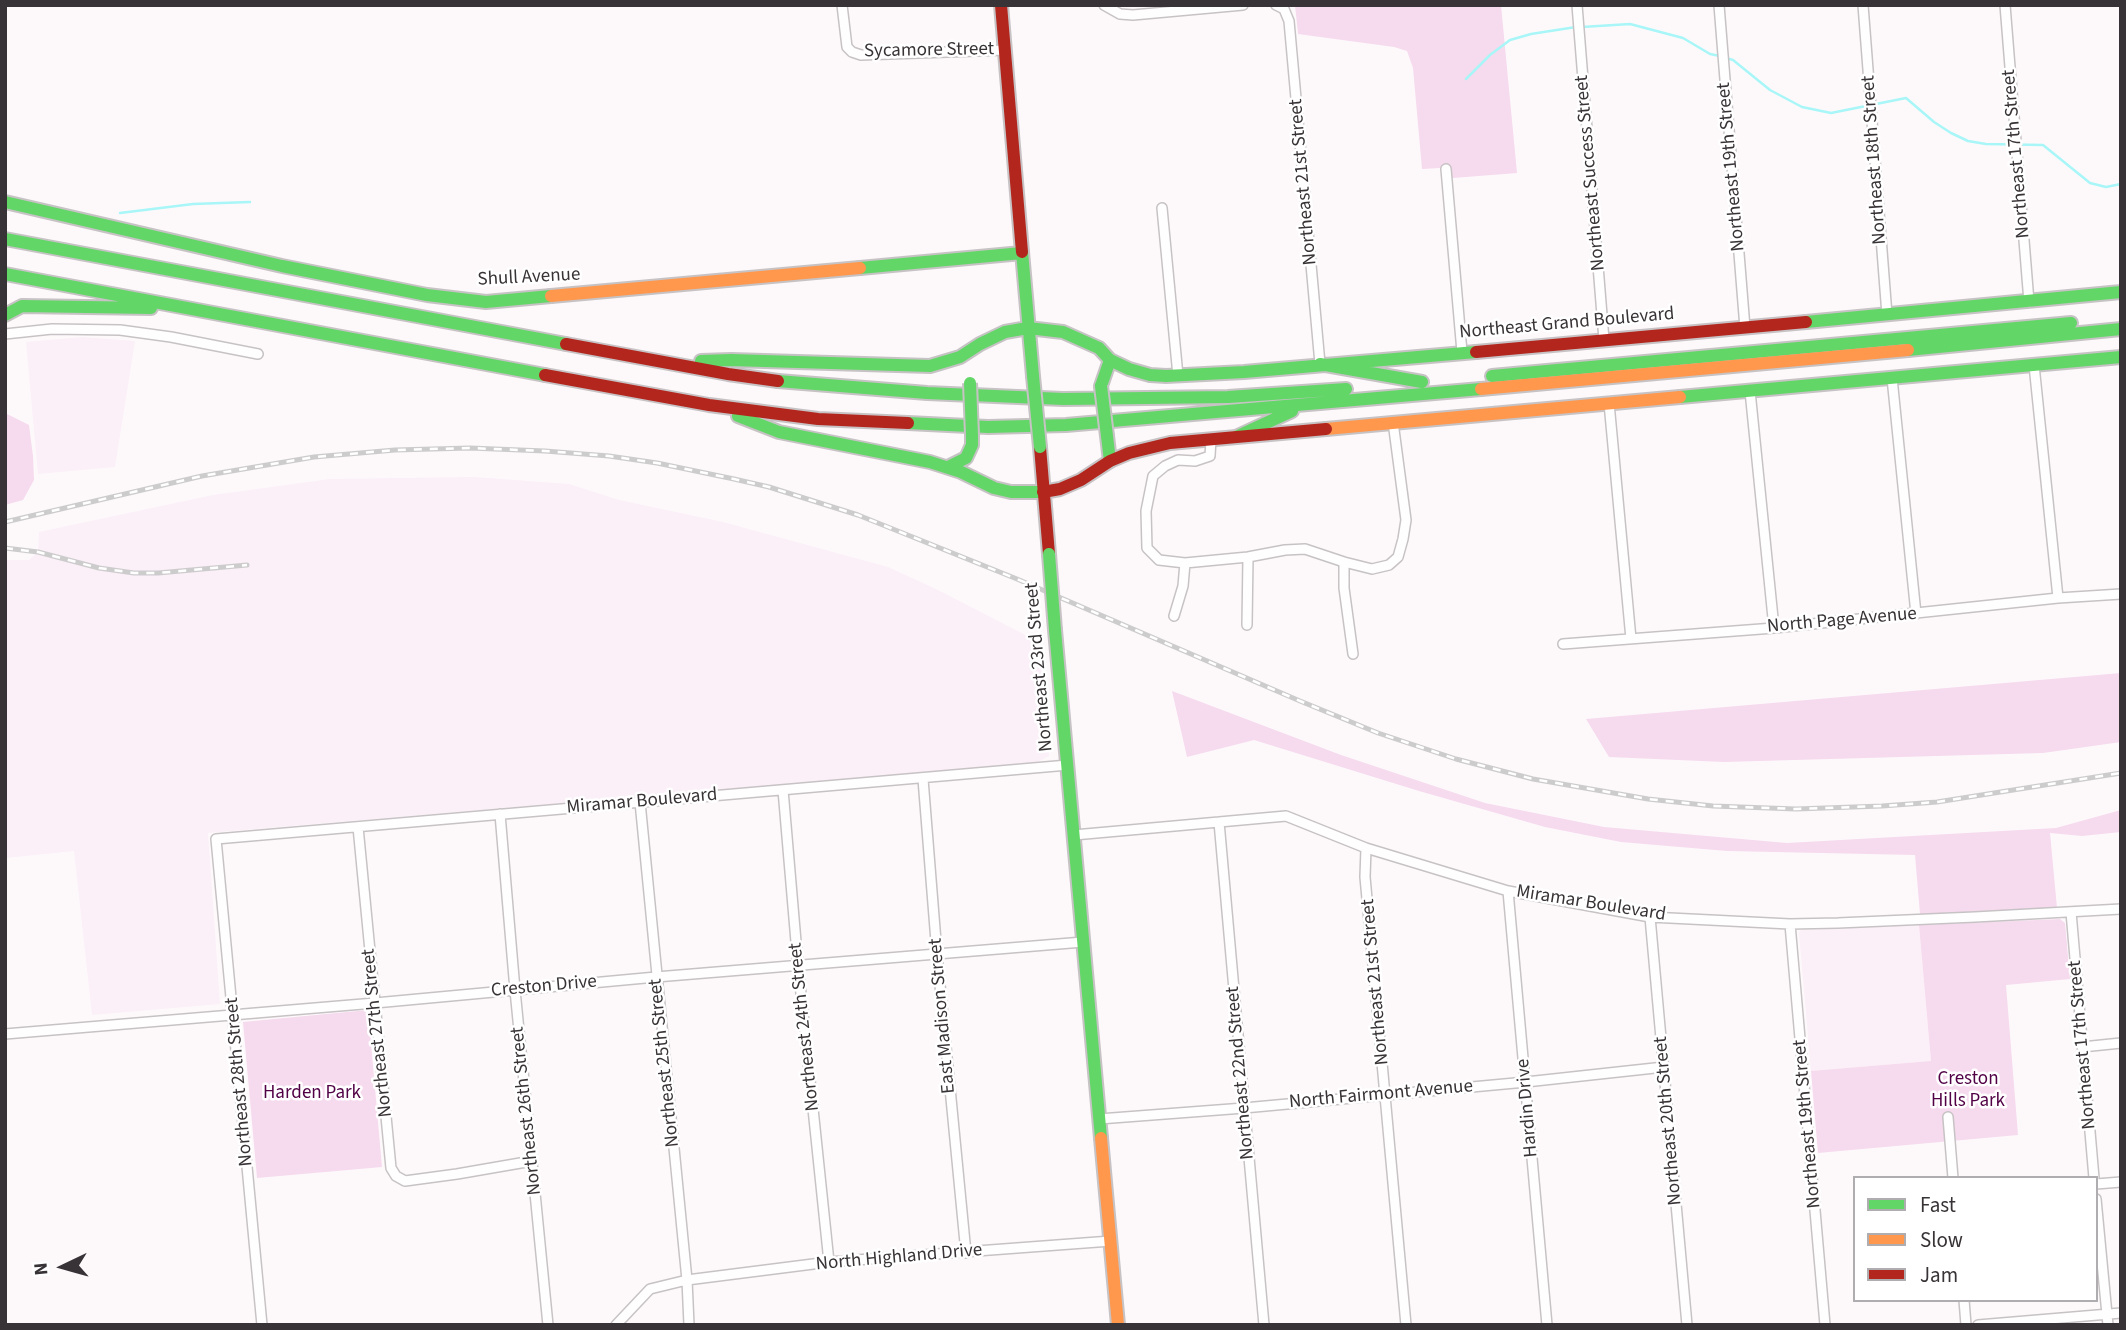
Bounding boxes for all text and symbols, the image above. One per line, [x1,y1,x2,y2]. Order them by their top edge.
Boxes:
street label: Sycamore Street [864,38,994,64]
street label: Northeast 17th Street [1998,69,2036,239]
street label: Northeast Success Street [1571,74,1611,272]
street label: Northeast 18th Street [1858,75,1892,245]
street label: Northeast 19th Street [1713,82,1751,252]
street label: Northeast 21st Street [1285,98,1323,266]
street label: Shull Avenue [477,264,581,292]
street label: Northeast Grand Boulevard [1458,303,1676,345]
street label: Northeast 23rd Street [1021,581,1059,753]
street label: North Page Avenue [1766,603,1918,639]
street label: Miramar Boulevard [566,784,718,820]
street label: Miramar Boulevard [1515,881,1667,927]
street label: Northeast 21st Street [1357,898,1395,1066]
street label: East Madison Street [925,937,961,1095]
street label: Northeast 24th Street [785,942,825,1112]
street label: Northeast 27th Street [358,948,398,1118]
street label: Northeast 17th Street [2064,960,2102,1130]
street label: Creston Drive [490,971,598,1003]
street label: Northeast 25th Street [645,978,685,1148]
street label: Northeast 22nd Street [1222,985,1260,1161]
street label: Northeast 28th Street [221,997,259,1167]
street label: Northeast 26th Street [507,1026,547,1196]
street label: Northeast 20th Street [1650,1036,1688,1206]
street label: Northeast 19th Street [1789,1039,1827,1209]
street label: Hardin Drive [1512,1058,1544,1158]
park label: Creston Hills Park [1931,1069,2005,1113]
street label: North Fairmont Avenue [1288,1076,1474,1114]
park label: Harden Park [263,1083,361,1105]
legend [1853,1176,2098,1302]
text: Fast [1920,1190,1956,1220]
text: Slow [1920,1225,1963,1255]
north arrow [28,1232,98,1302]
street label: North Highland Drive [815,1239,983,1277]
text: Jam [1920,1260,1958,1290]
text: N [28,1261,56,1276]

